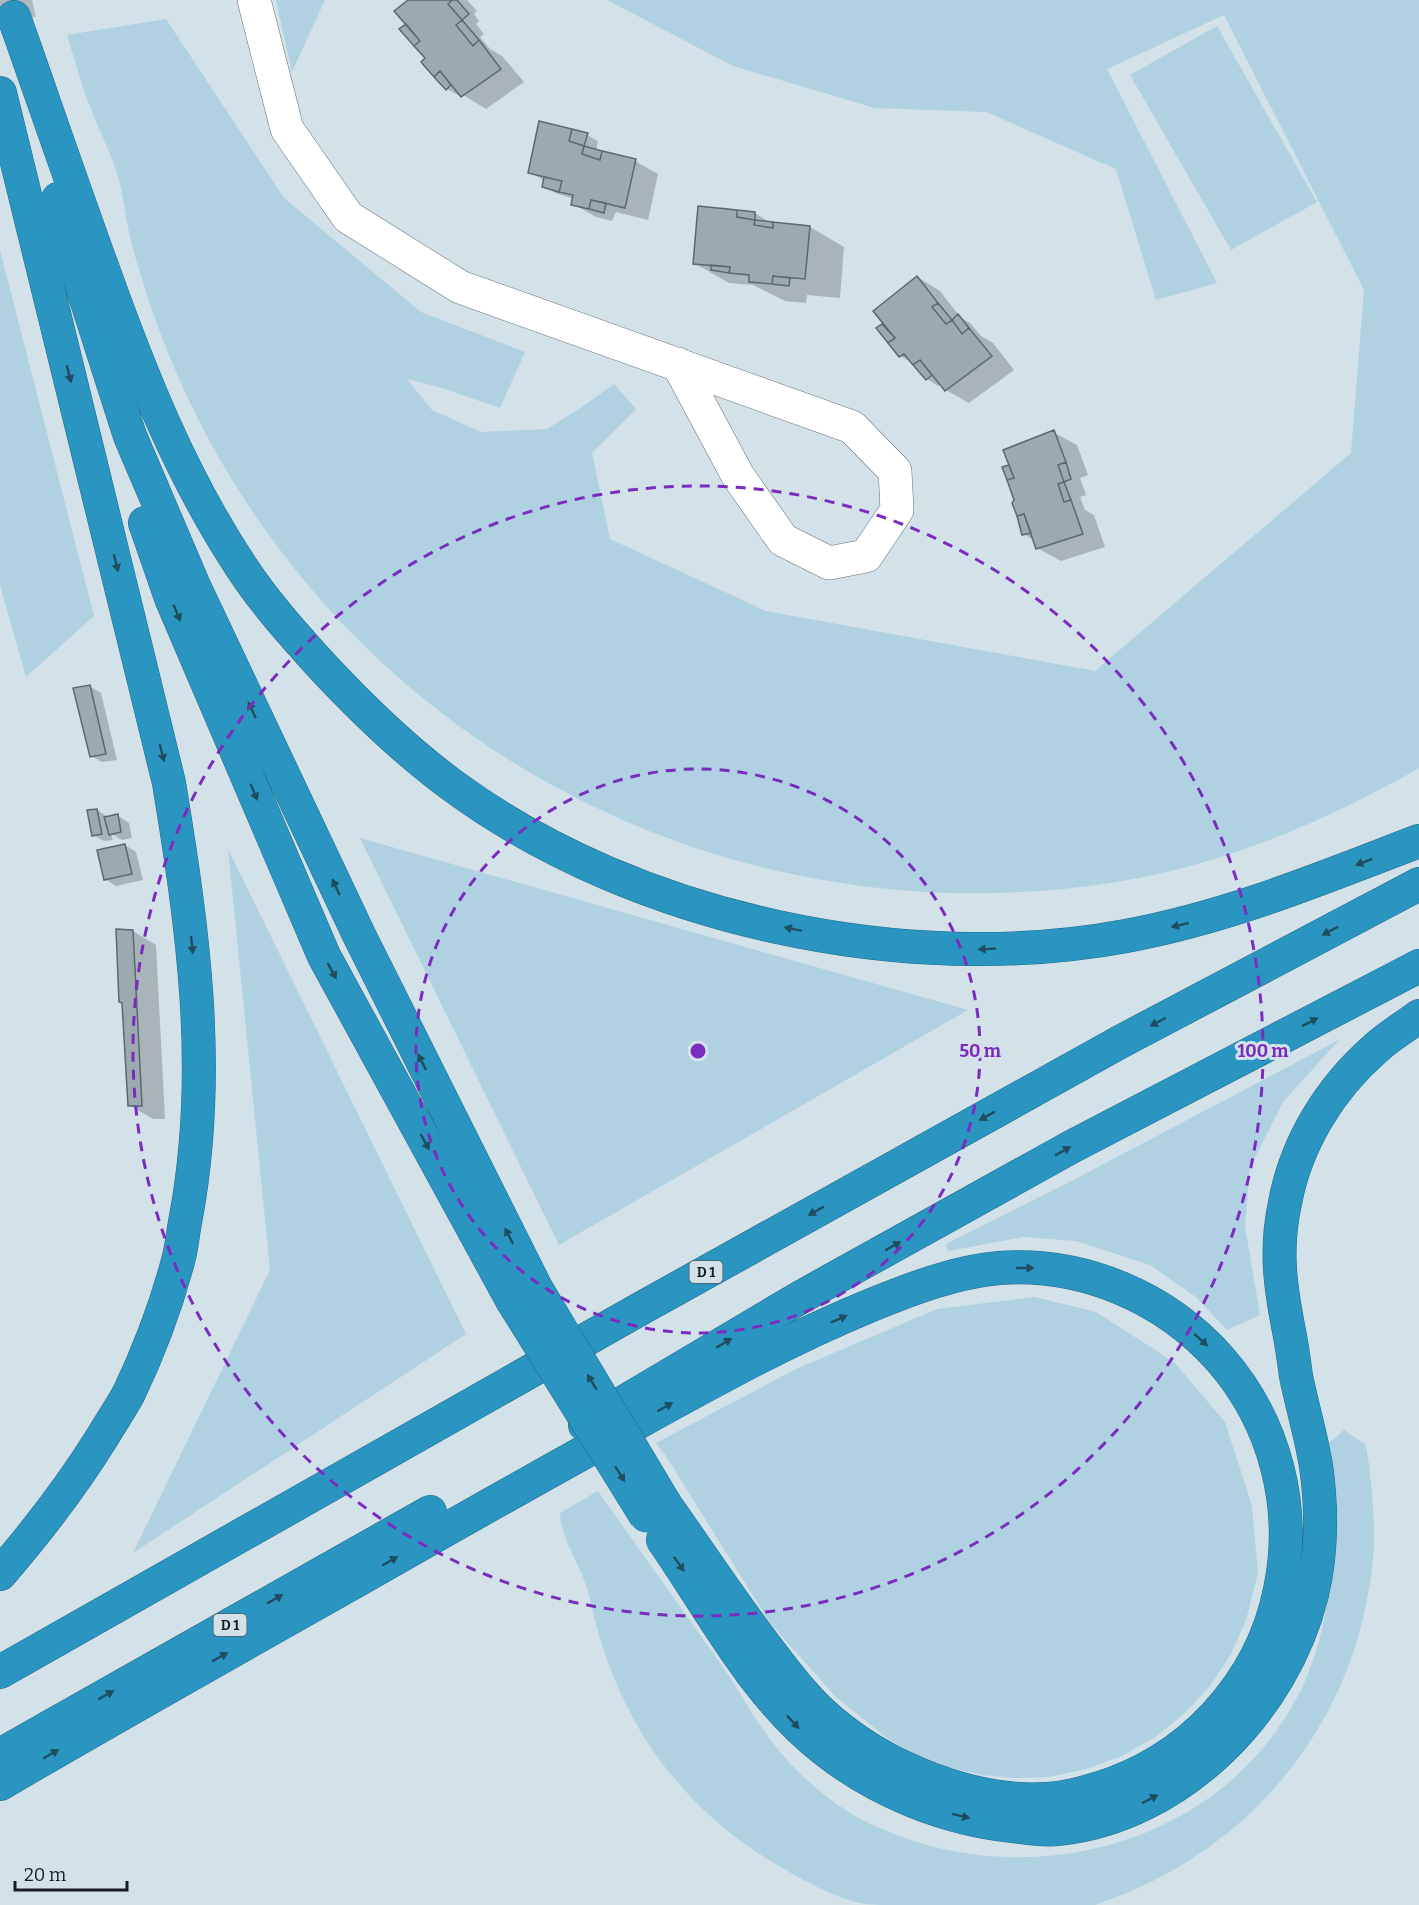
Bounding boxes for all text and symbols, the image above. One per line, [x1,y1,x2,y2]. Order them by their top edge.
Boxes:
one-way arrow [65,365,75,383]
one-way arrow [111,554,121,573]
one-way arrow [173,604,182,622]
one-way arrow [248,702,257,719]
one-way arrow [157,744,167,762]
one-way arrow [249,784,259,802]
one-way arrow [1355,858,1373,867]
one-way arrow [331,878,340,895]
one-way arrow [1171,920,1189,930]
one-way arrow [784,924,803,933]
one-way arrow [1321,926,1338,936]
one-way arrow [187,936,197,955]
one-way arrow [977,944,996,953]
one-way arrow [327,963,337,980]
one-way arrow [1149,1017,1166,1027]
one-way arrow [1302,1017,1319,1026]
text: 50 m [959,1040,1001,1062]
text: 100 m [1237,1040,1289,1062]
centre of rings [688,1041,708,1061]
one-way arrow [417,1053,427,1070]
one-way arrow [978,1111,995,1121]
one-way arrow [420,1134,431,1150]
one-way arrow [1055,1146,1072,1156]
one-way arrow [808,1206,825,1216]
one-way arrow [505,1227,514,1244]
one-way arrow [885,1241,902,1251]
road number: D 1 [690,1261,722,1283]
one-way arrow [1015,1263,1034,1273]
one-way arrow [830,1314,847,1323]
one-way arrow [1193,1333,1208,1346]
one-way arrow [716,1338,732,1349]
one-way arrow [587,1374,598,1390]
one-way arrow [657,1402,673,1413]
one-way arrow [614,1466,625,1482]
one-way arrow [674,1556,685,1572]
one-way arrow [381,1557,398,1567]
one-way arrow [267,1595,284,1605]
road number: D 1 [214,1614,246,1636]
one-way arrow [212,1652,228,1663]
one-way arrow [98,1690,114,1701]
one-way arrow [786,1714,799,1729]
one-way arrow [42,1749,59,1759]
one-way arrow [1141,1794,1158,1804]
one-way arrow [952,1812,970,1822]
scale bar [15,1854,128,1892]
text: 20 m [24,1864,66,1886]

